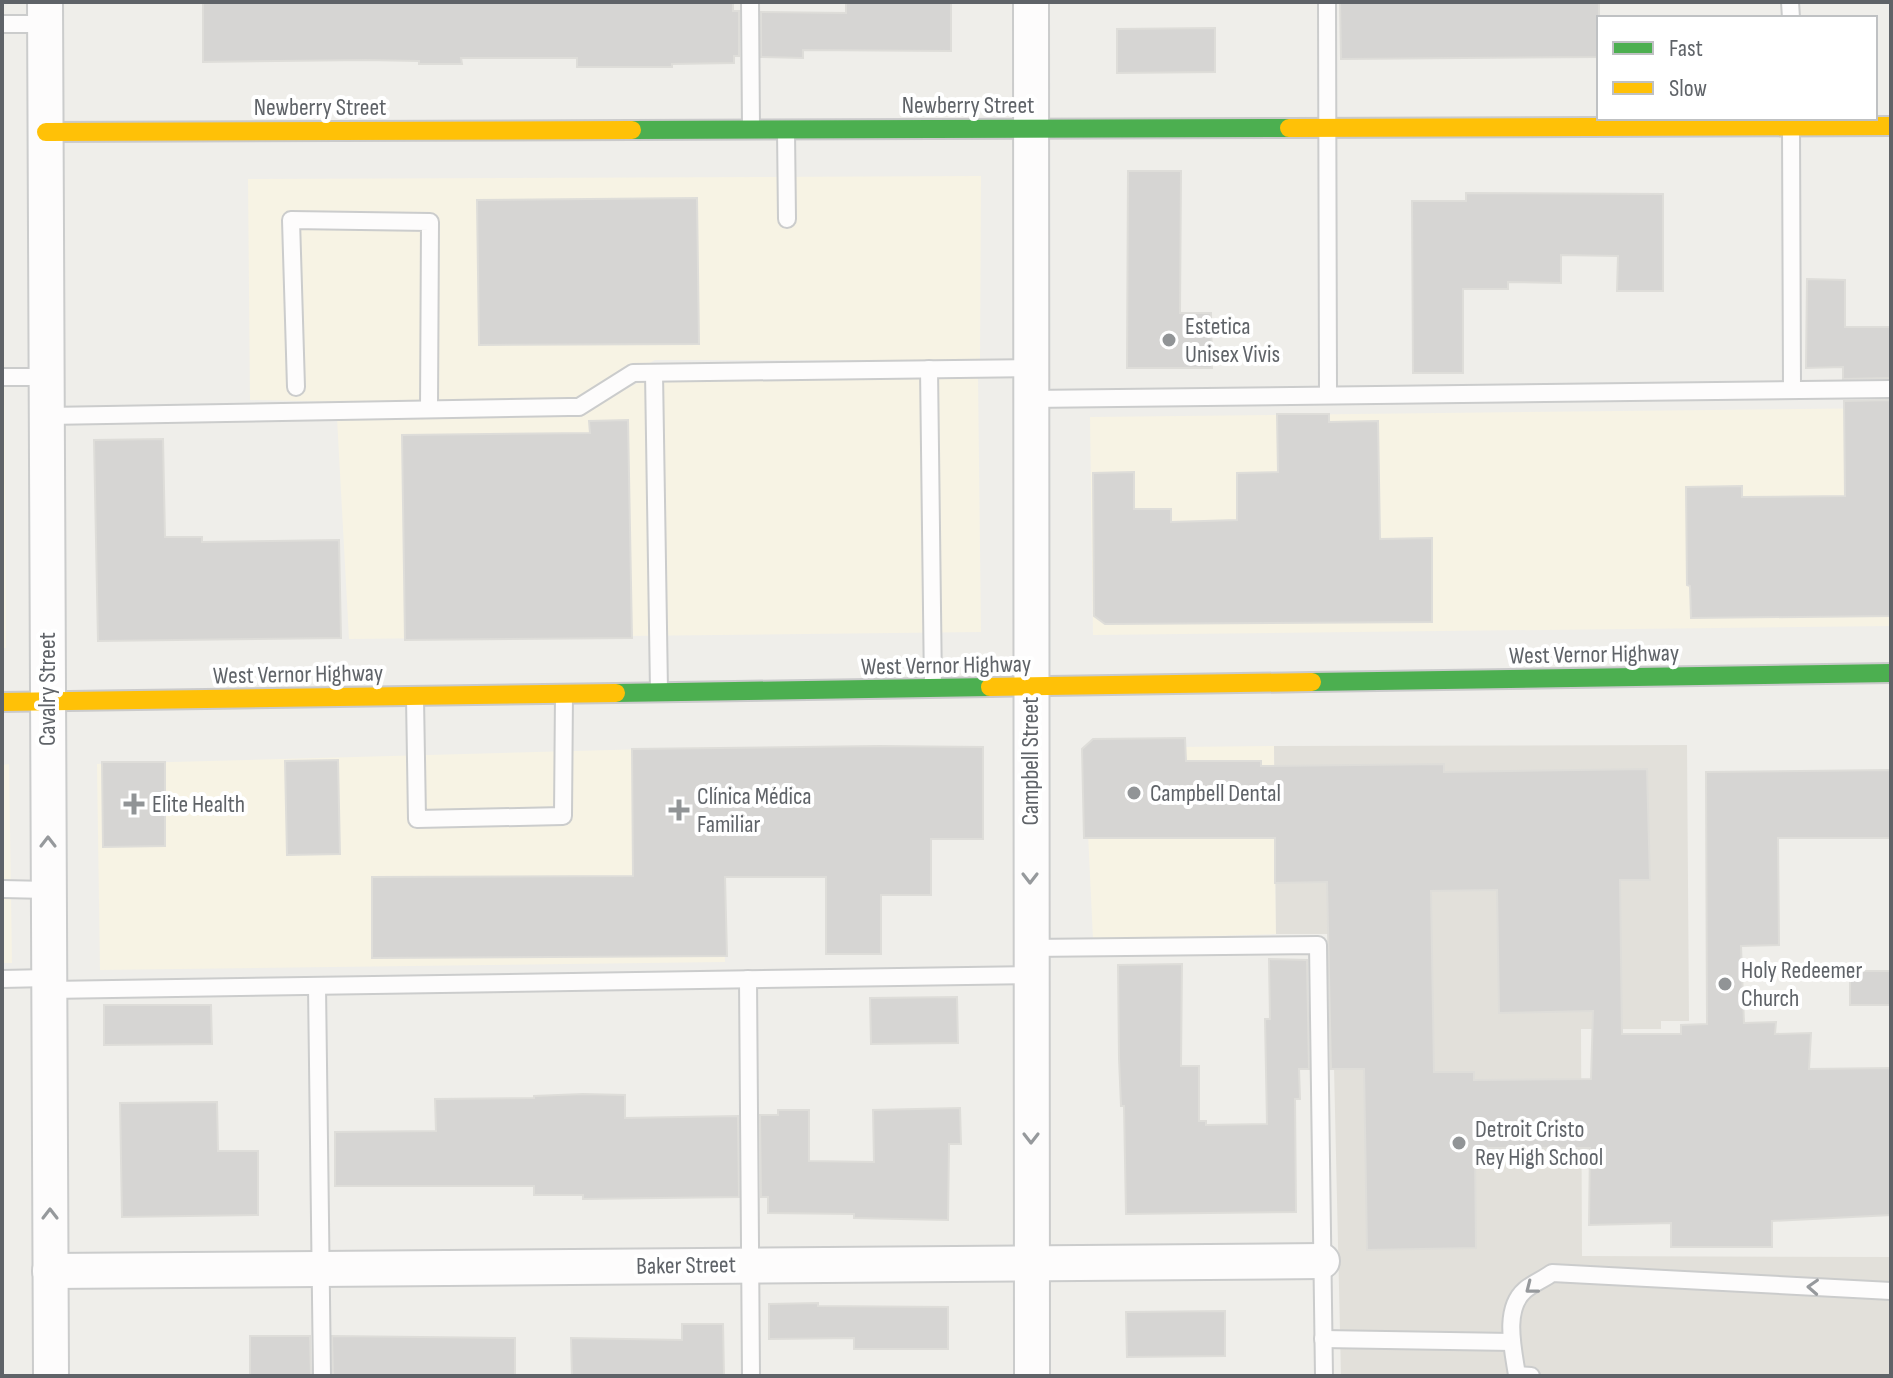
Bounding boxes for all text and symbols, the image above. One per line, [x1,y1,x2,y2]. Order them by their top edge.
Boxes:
legend [1597,16,1877,120]
text: Fast [1669,34,1703,63]
text: Slow [1669,74,1707,103]
street label: Newberry Street [902,91,1034,120]
street label: Newberry Street [254,93,386,122]
place label: Estetica Unisex Vivis [1185,312,1280,369]
marker: Estetica Unisex Vivis [1160,331,1178,349]
street label: Cavalry Street [33,632,62,746]
street label: West Vernor Highway [1509,639,1679,670]
street label: West Vernor Highway [861,650,1031,681]
street label: West Vernor Highway [213,659,383,690]
street label: Campbell Street [1016,697,1045,825]
place label: Campbell Dental [1150,779,1281,808]
place label: Clínica Médica Familiar [697,782,812,839]
marker: Campbell Dental [1125,784,1143,802]
place label: Elite Health [152,790,245,819]
marker: Elite Health [123,793,145,815]
marker: Clínica Médica Familiar [668,799,690,821]
one-way arrow [39,835,57,848]
one-way arrow [1021,872,1039,885]
place label: Holy Redeemer Church [1741,956,1863,1013]
marker: Holy Redeemer Church [1716,975,1734,993]
place label: Detroit Cristo Rey High School [1475,1115,1603,1172]
one-way arrow [1022,1132,1040,1145]
marker: Detroit Cristo Rey High School [1450,1134,1468,1152]
one-way arrow [41,1207,59,1220]
street label: Baker Street [636,1250,736,1281]
one-way arrow [1525,1279,1540,1293]
one-way arrow [1806,1279,1819,1296]

